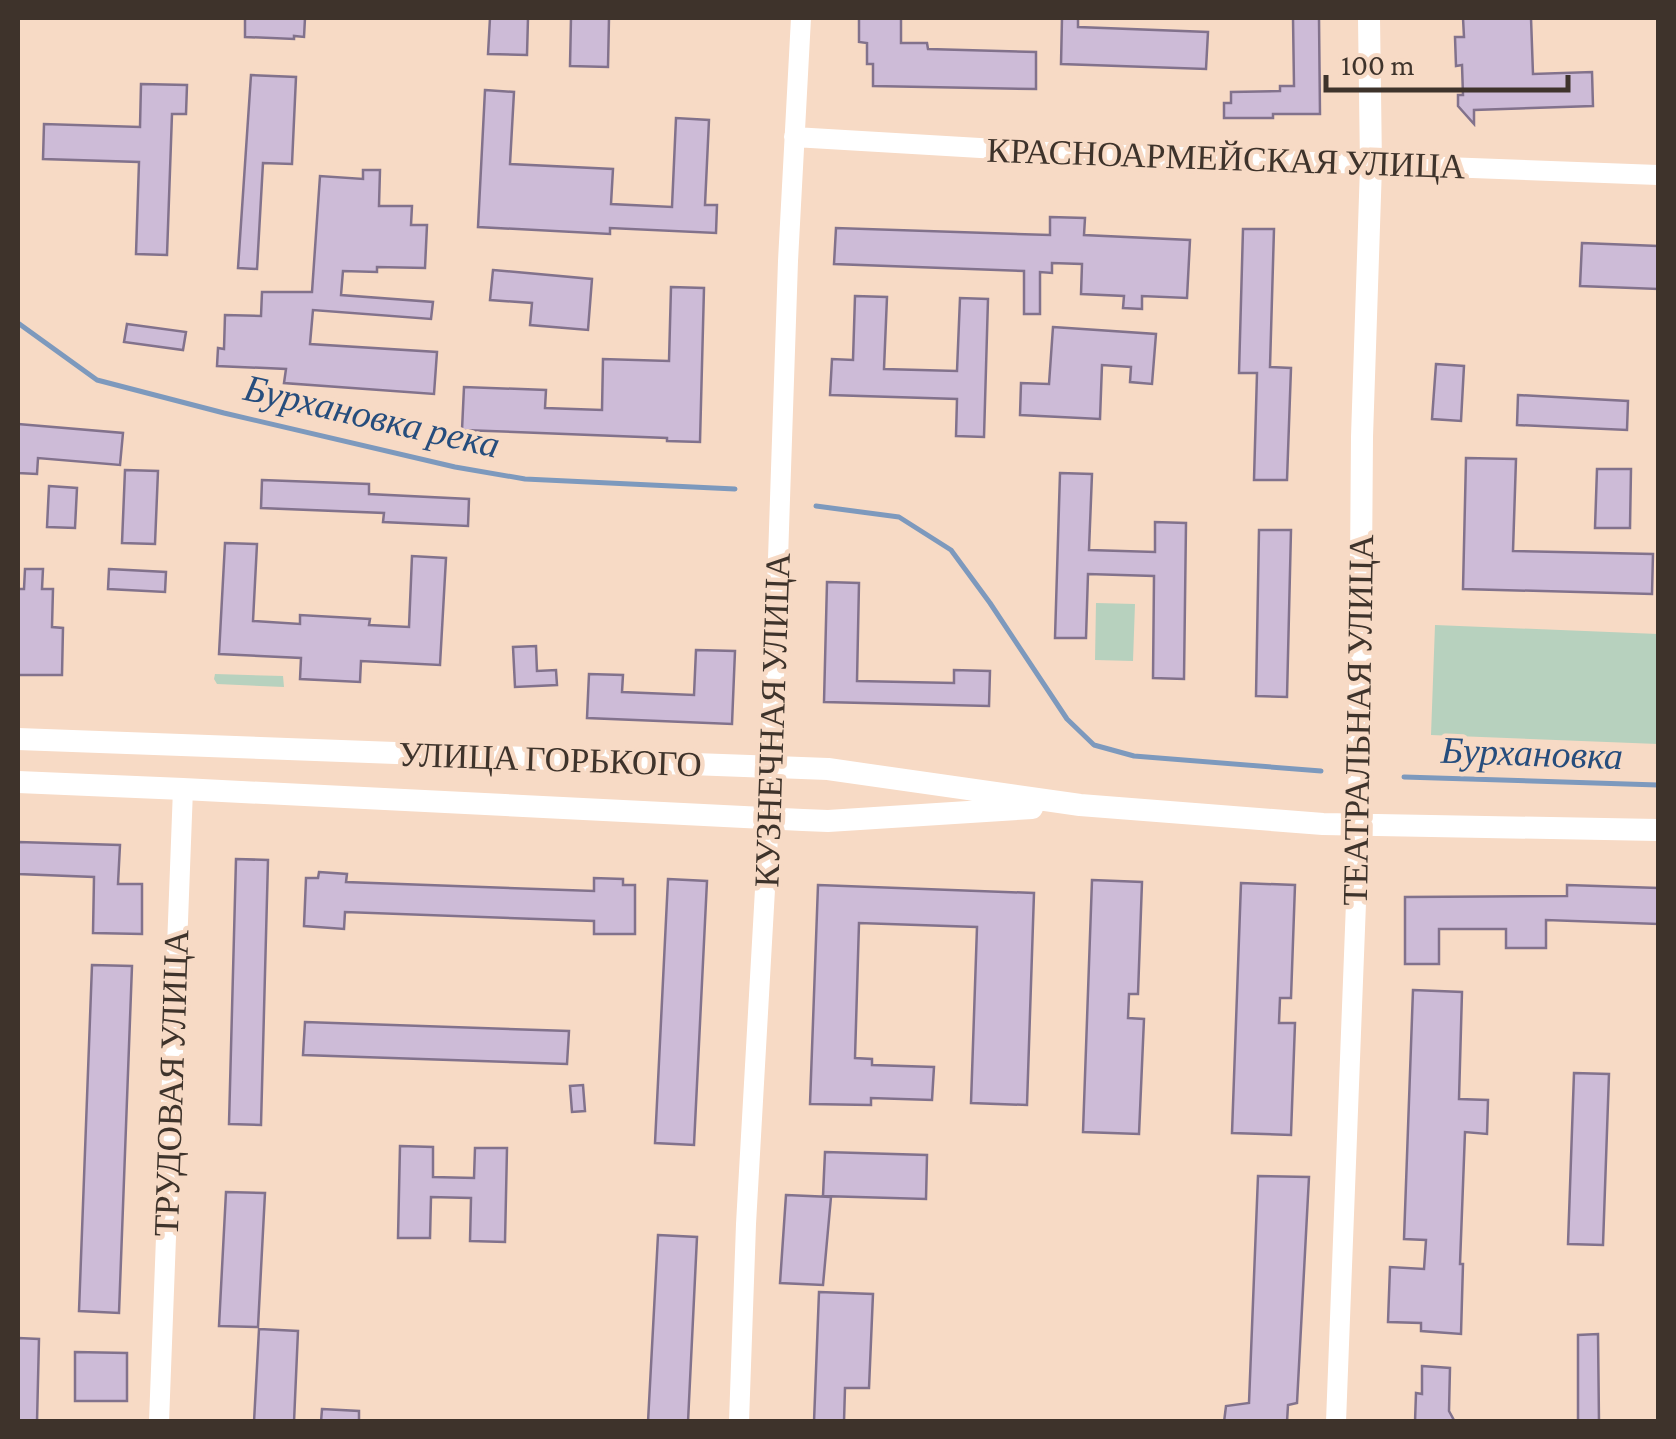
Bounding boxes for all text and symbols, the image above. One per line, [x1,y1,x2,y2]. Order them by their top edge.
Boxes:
scale bar [1326,30,1568,92]
text: 100 m [1341,48,1415,81]
street label: КРАСНОАРМЕЙСКАЯ УЛИЦА [986,131,1467,186]
water label: Бурхановка река [239,366,504,466]
street label: ТЕАТРАЛЬНАЯ УЛИЦА [1336,533,1381,906]
street label: КУЗНЕЧНАЯ УЛИЦА [747,551,798,888]
water label: Бурхановка [1439,729,1624,777]
street label: УЛИЦА ГОРЬКОГО [398,735,702,784]
street label: ТРУДОВАЯ УЛИЦА [147,928,196,1237]

